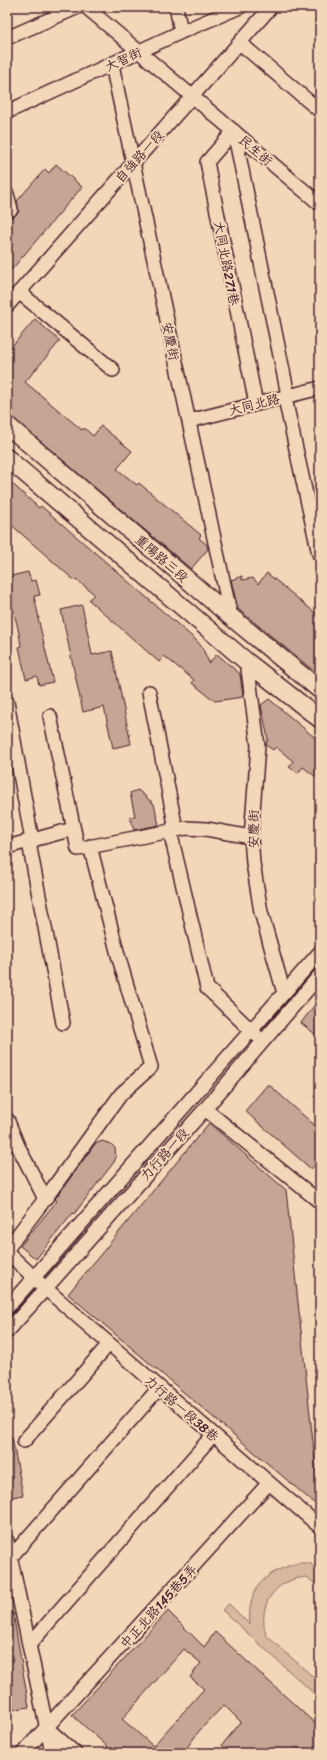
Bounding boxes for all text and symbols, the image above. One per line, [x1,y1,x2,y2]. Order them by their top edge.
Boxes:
street label: 大智街 [101,41,146,78]
street label: 自強路一段 [109,124,170,188]
street label: 民生街 [233,129,278,172]
street label: 大同北路271巷 [207,219,246,307]
street label: 安慶街 [155,320,186,363]
street label: 大同北路 [226,387,282,422]
street label: 重陽路三段 [130,528,194,588]
street label: 安慶街 [242,809,265,849]
street label: 力行路一段 [134,1122,195,1186]
street label: 力行路一段38巷 [139,1369,224,1448]
street label: 中正北路145巷5弄 [114,1559,203,1654]

